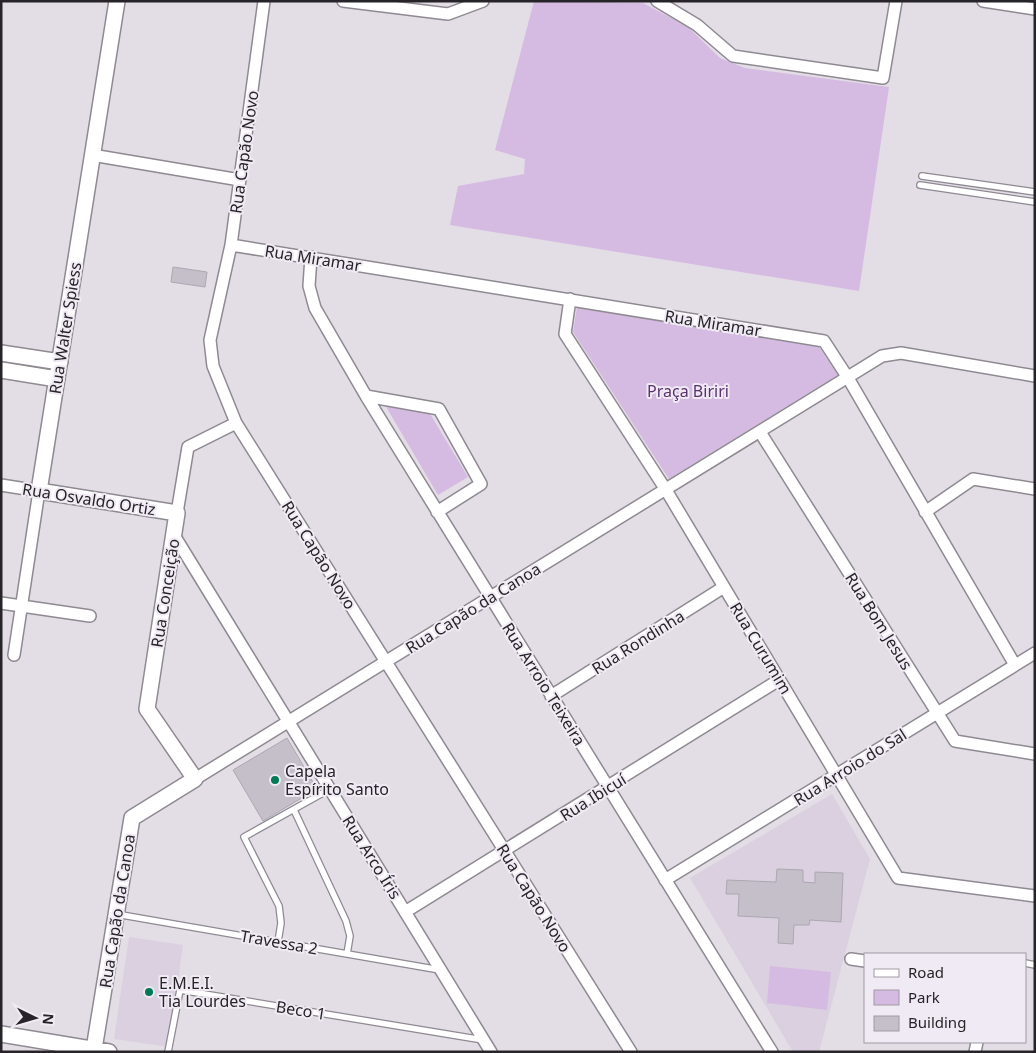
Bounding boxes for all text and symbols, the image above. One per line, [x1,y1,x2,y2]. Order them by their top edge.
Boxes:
street label: Rua Capão Novo [224,89,264,215]
street label: Rua Miramar [263,240,363,277]
street label: Rua Walter Spiess [44,260,86,396]
street label: Rua Miramar [663,305,763,342]
park label: Praça Biriri [647,380,729,402]
street label: Rua Osvaldo Ortiz [21,478,157,520]
street label: Rua Capão Novo [277,497,361,613]
street label: Rua Conceição [146,537,184,649]
street label: Rua Capão da Canoa [401,558,545,658]
street label: Rua Bom Jesus [840,568,918,674]
street label: Rua Curumim [725,598,797,698]
street label: Rua Rondinha [588,605,688,679]
street label: Rua Arroio Teixeira [497,618,591,750]
street label: Rua Arroio do Sal [789,723,911,811]
place label: Capela Espírito Santo [285,760,389,800]
street label: Rua Ibicuí [556,768,631,826]
marker: Capela Espírito Santo [269,774,281,786]
street label: Rua Arco Íris [338,811,406,903]
street label: Rua Capão da Canoa [94,833,140,989]
street label: Rua Capão Novo [492,840,576,956]
street label: Travessa 2 [239,924,319,960]
legend [864,953,1026,1043]
text: Road [908,962,944,982]
place label: E.M.E.I. Tia Lourdes [159,972,246,1012]
marker: E.M.E.I. Tia Lourdes [143,986,155,998]
text: Park [908,987,940,1007]
north arrow [10,993,60,1043]
street label: Beco 1 [275,995,327,1025]
text: Building [908,1012,966,1032]
text: N [38,1013,58,1026]

